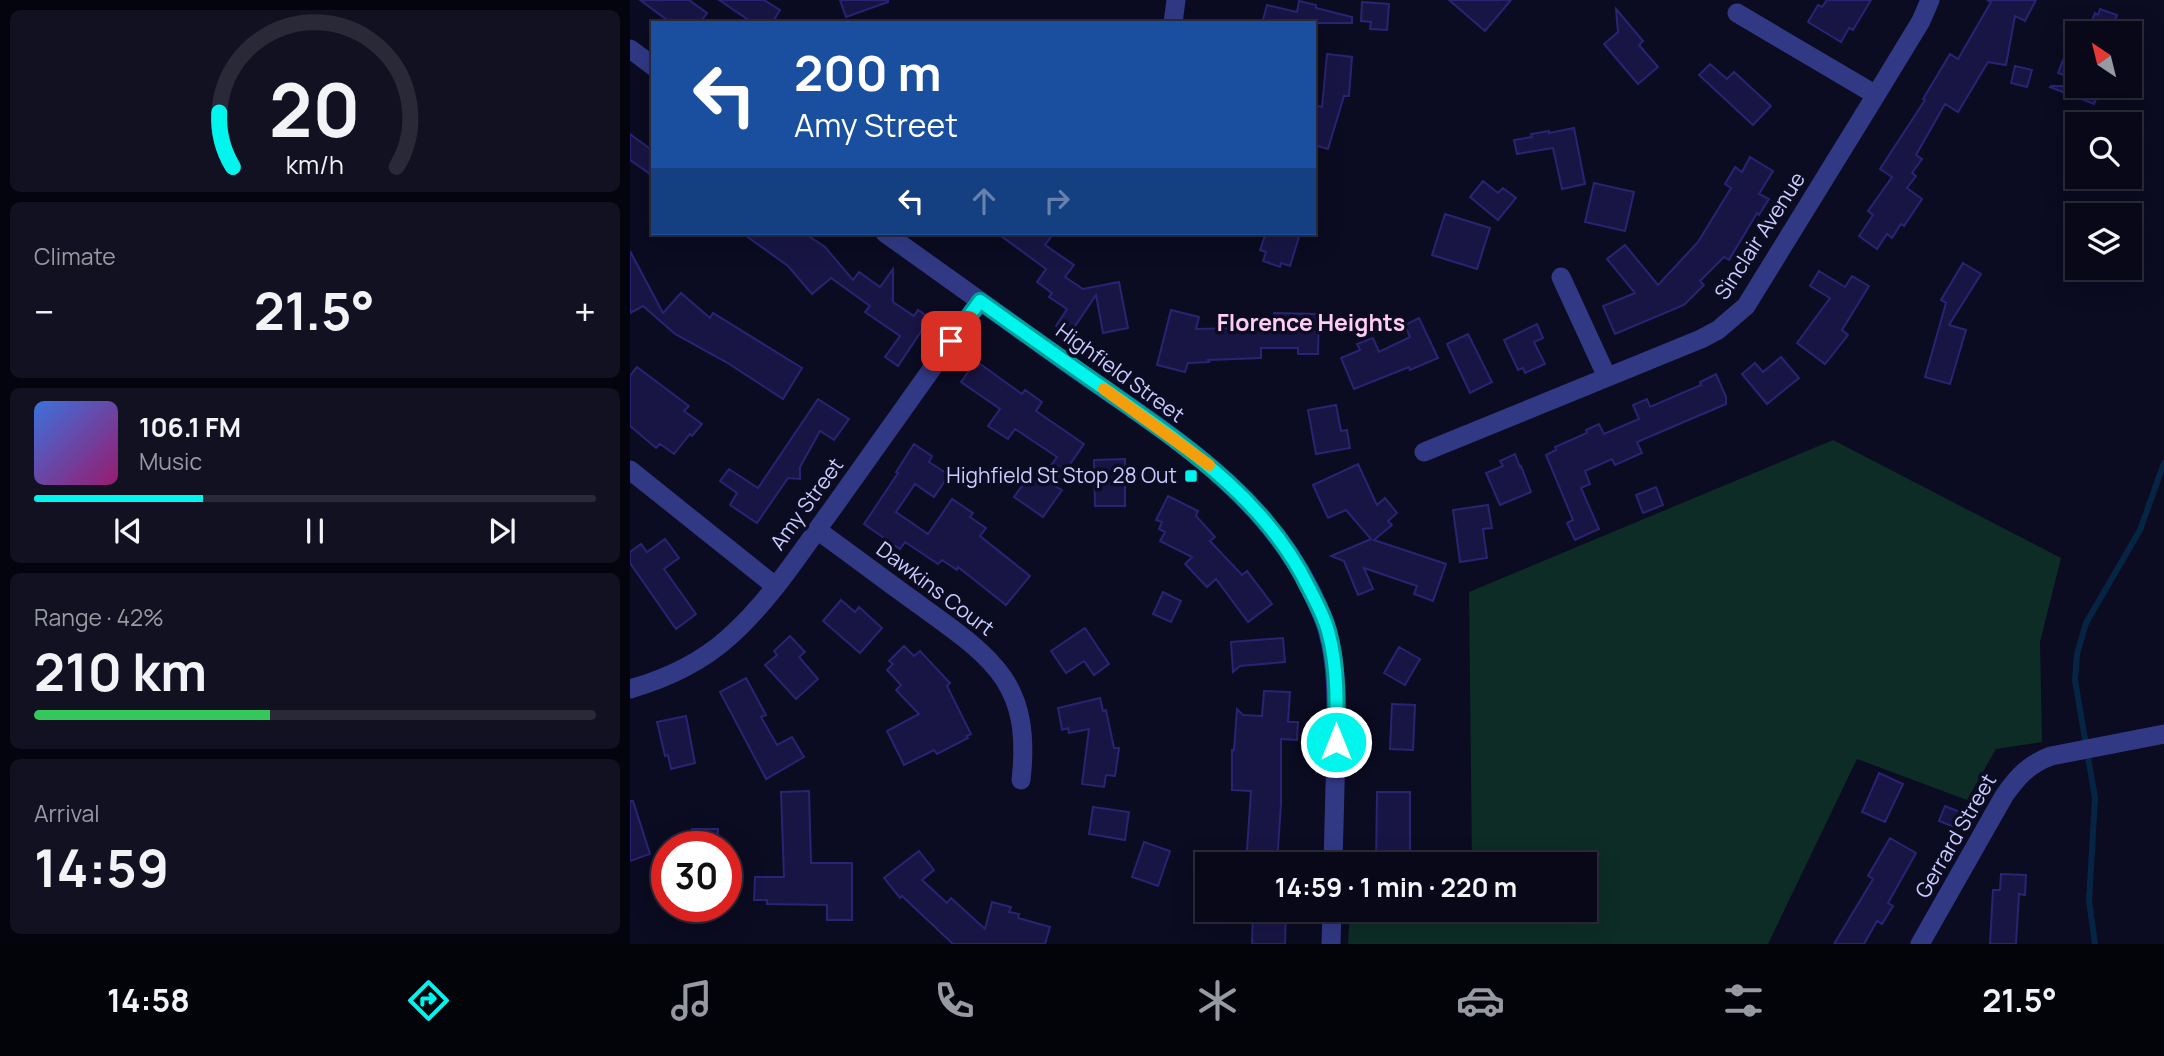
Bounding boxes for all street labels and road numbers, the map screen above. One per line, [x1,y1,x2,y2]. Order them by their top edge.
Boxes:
street label: Sinclair Avenue [1707,166,1811,305]
street label: Highfield Street [1051,316,1190,428]
street label: Amy Street [763,452,849,555]
street label: Dawkins Court [871,535,1000,642]
street label: Gerrard Street [1908,768,2002,903]

